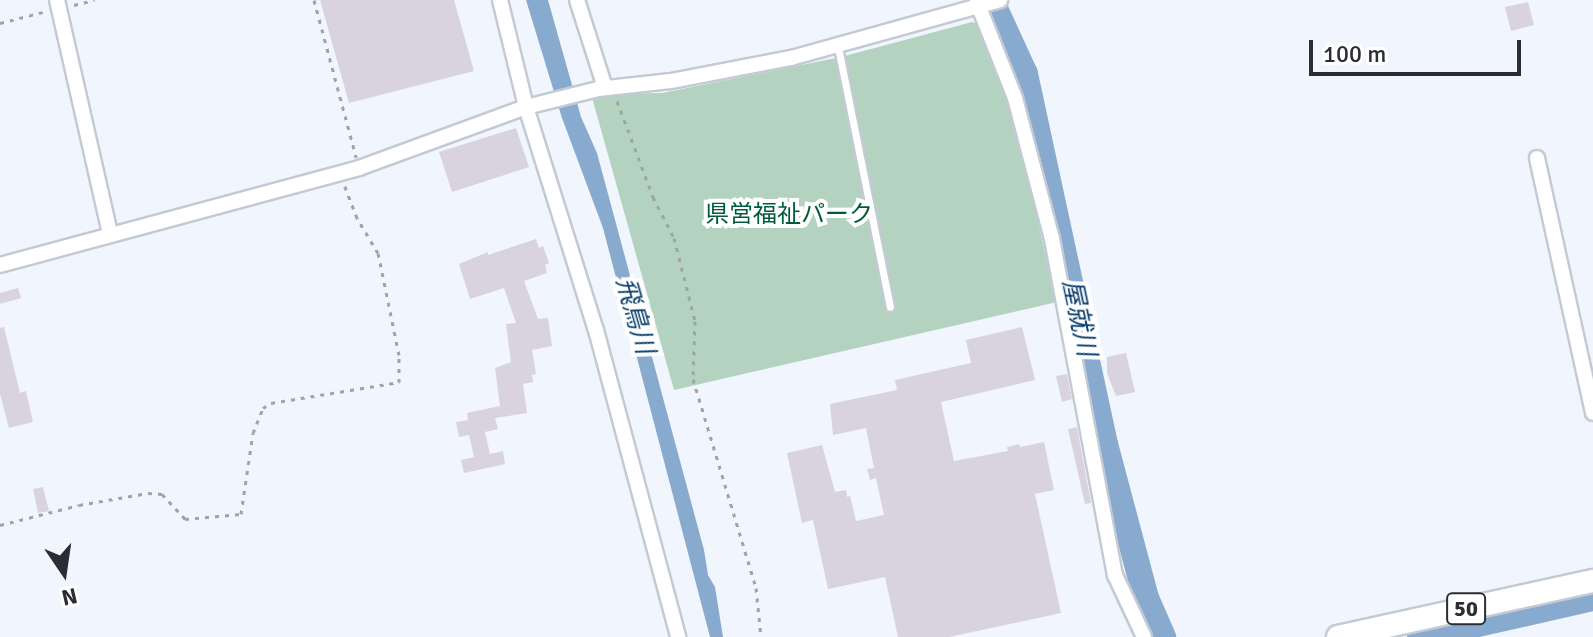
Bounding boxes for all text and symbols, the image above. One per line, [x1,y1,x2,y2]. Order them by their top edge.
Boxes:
scale bar [1313,24,1525,74]
text: 100 m [1323,39,1386,69]
park label: 県営福祉パーク [705,201,873,229]
water label: 飛鳥川 [608,274,660,358]
water label: 屋就川 [1055,277,1101,359]
north arrow [24,533,104,613]
text: N [59,582,80,612]
road number: 50 [1446,591,1486,627]

